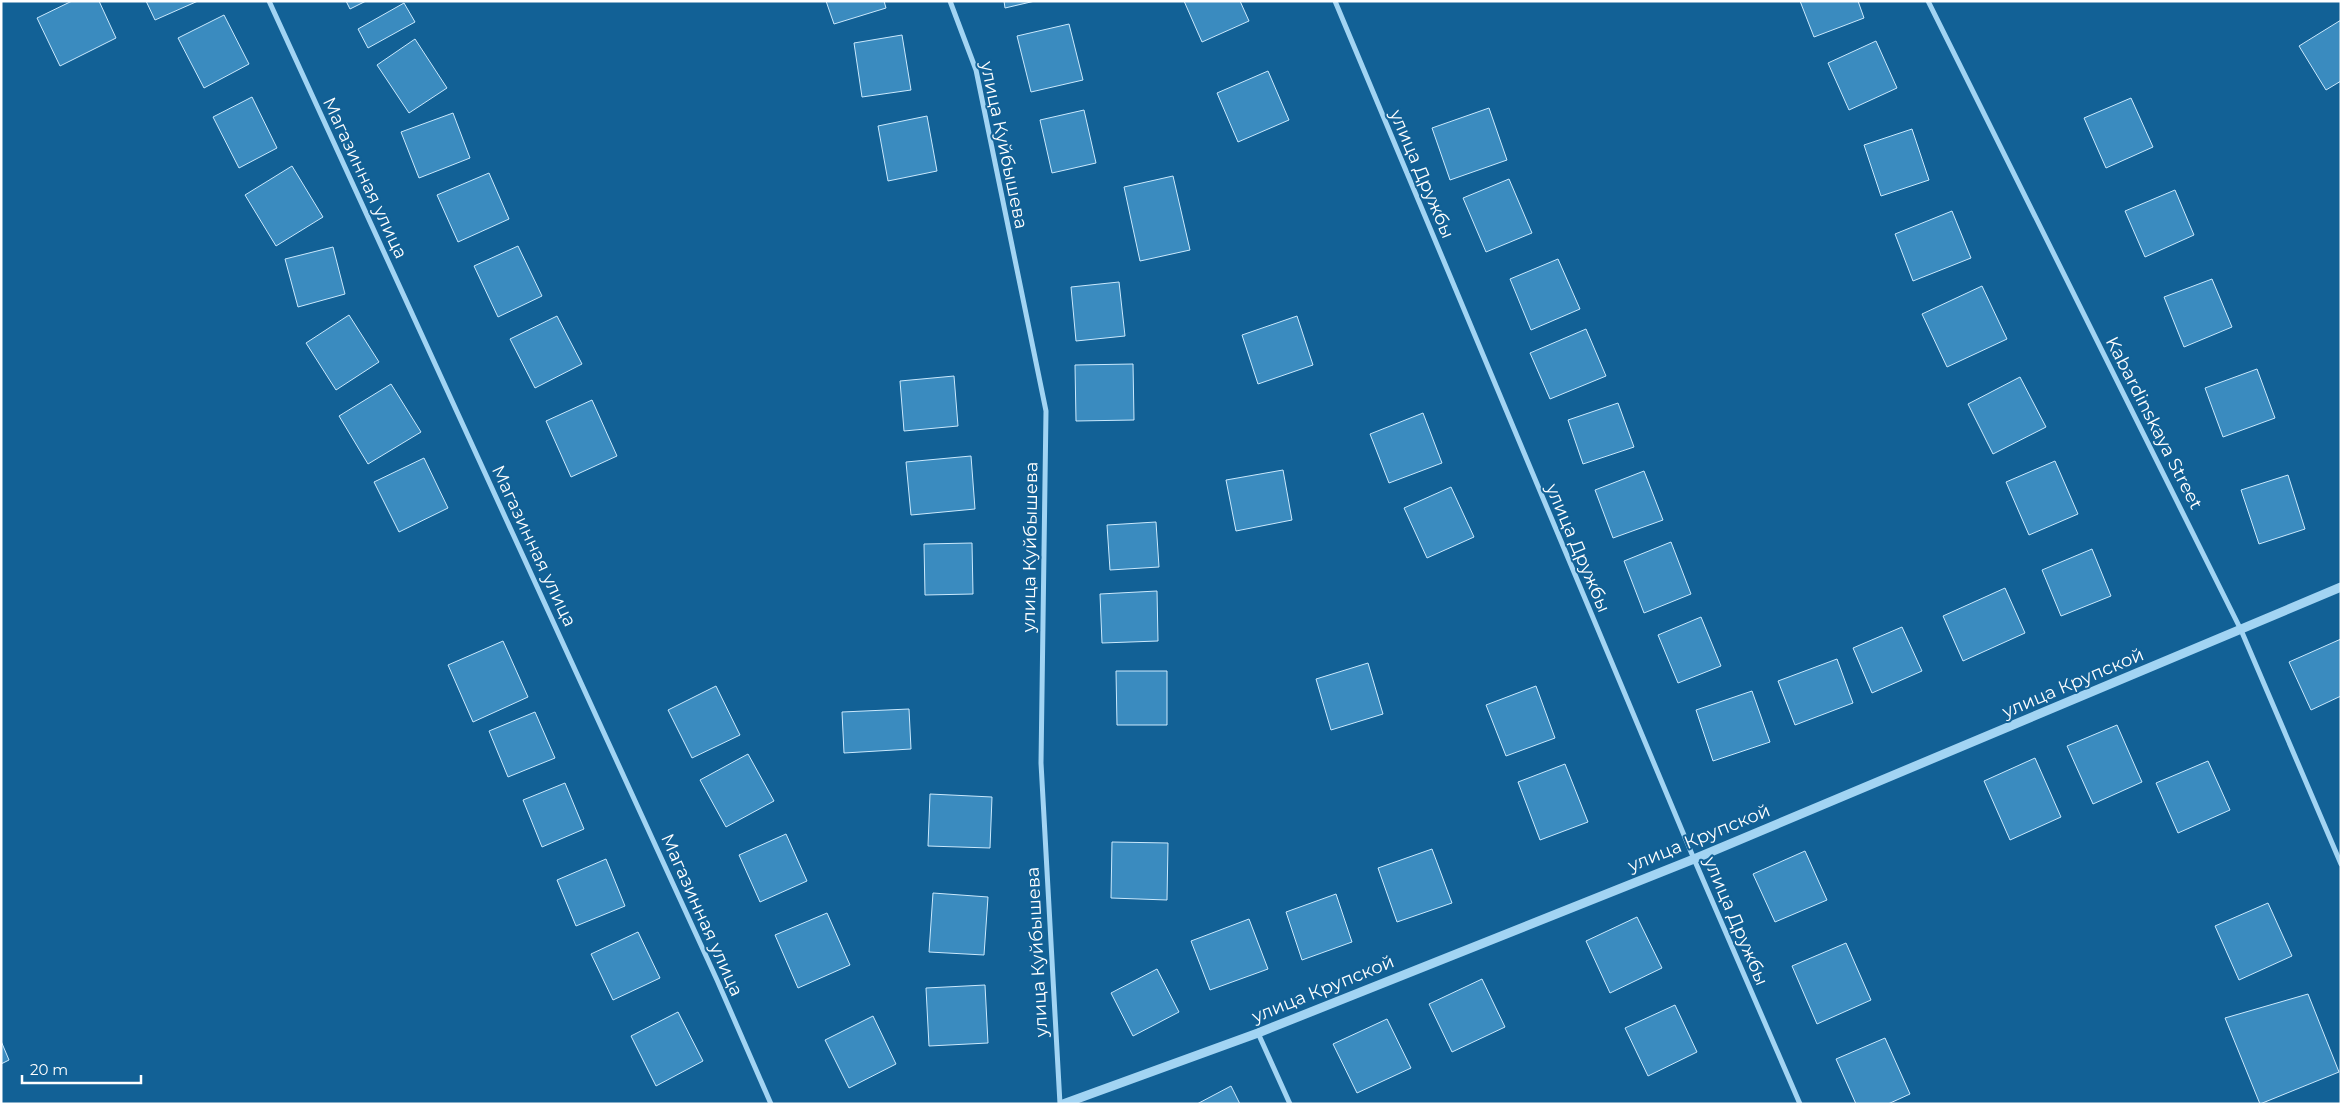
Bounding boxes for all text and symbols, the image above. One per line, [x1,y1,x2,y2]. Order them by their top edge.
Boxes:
street label: улица Куйбышева [975,58,1033,231]
street label: Магазинная улица [318,94,412,262]
street label: улица Дружбы [1385,105,1459,242]
street label: Kabardinskaya Street [2101,333,2207,513]
street label: улица Куйбышева [1017,461,1042,634]
street label: Магазинная улица [487,462,581,630]
street label: улица Дружбы [1541,479,1615,616]
street label: улица Крупской [1998,643,2147,723]
street label: улица Крупской [1624,799,1773,877]
street label: Магазинная улица [656,830,748,1000]
street label: улица Дружбы [1699,852,1773,989]
street label: улица Куйбышева [1022,866,1053,1039]
street label: улица Крупской [1248,950,1397,1028]
scale bar [22,1052,141,1084]
text: 20 m [30,1060,68,1079]

